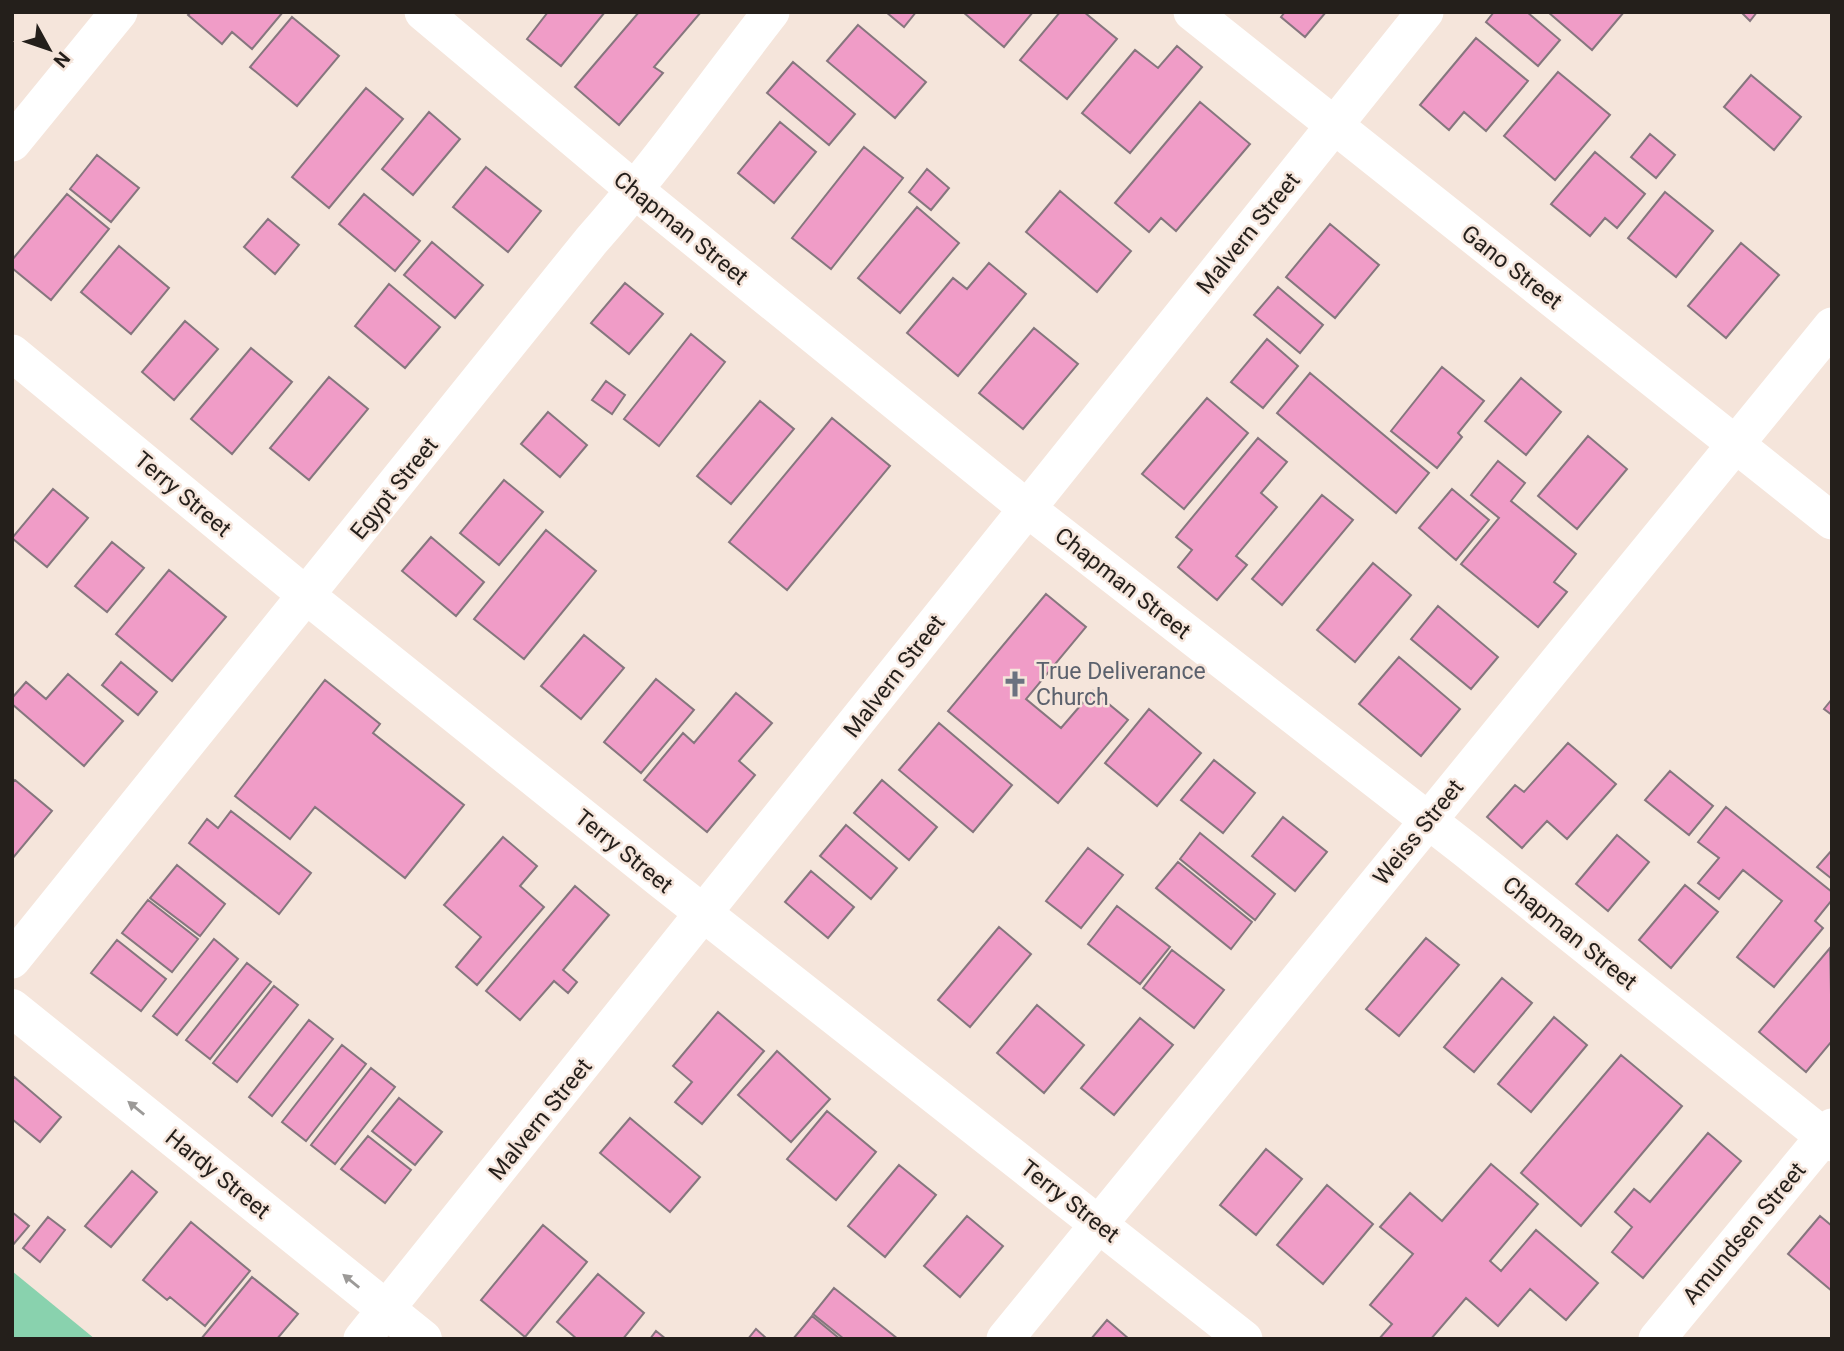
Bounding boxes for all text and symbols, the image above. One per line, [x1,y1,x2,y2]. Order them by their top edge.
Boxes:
north arrow [14,14,84,84]
text: N [49,47,75,72]
street label: Chapman Street [608,166,753,291]
street label: Malvern Street [1191,167,1306,299]
street label: Gano Street [1456,220,1567,315]
street label: Egypt Street [345,432,444,545]
street label: Terry Street [129,446,237,543]
street label: Chapman Street [1049,522,1196,645]
street label: Malvern Street [838,610,951,743]
place label: True Deliverance Church [1036,658,1206,711]
church icon: True Deliverance Church [1000,669,1030,699]
street label: Weiss Street [1368,774,1469,891]
street label: Terry Street [569,804,678,899]
street label: Chapman Street [1497,871,1642,996]
street label: Malvern Street [483,1053,598,1185]
one-way arrow [127,1100,145,1115]
street label: Hardy Street [160,1124,275,1225]
street label: Terry Street [1015,1154,1124,1248]
street label: Amundsen Street [1677,1157,1812,1310]
one-way arrow [343,1273,361,1288]

